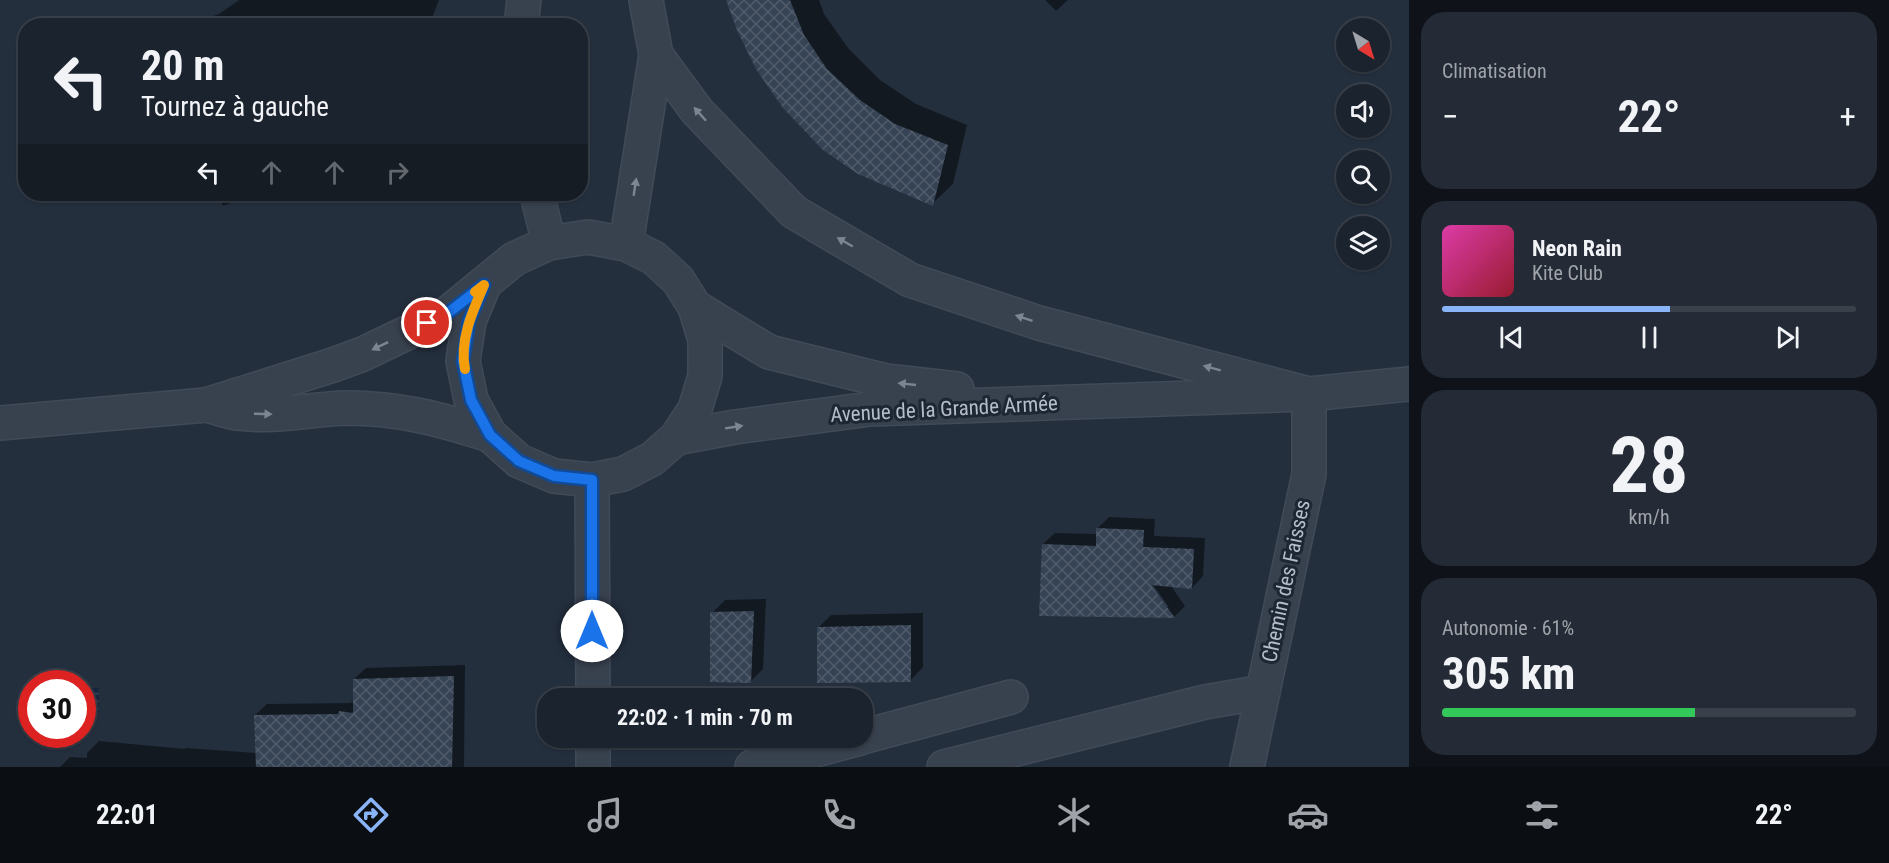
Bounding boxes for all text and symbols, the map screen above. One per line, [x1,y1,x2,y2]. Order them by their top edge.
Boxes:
north arrow [1336,18,1390,72]
map controls [1336,18,1390,270]
text: 20 m [141,41,224,90]
icon: left [42,42,120,120]
text: Climatisation [1442,59,1547,83]
button: sound [1336,84,1390,138]
text: 22° [1618,90,1681,143]
text: Tournez à gauche [141,91,329,123]
text: − [1442,97,1459,136]
text: + [1840,97,1856,136]
one-way arrow [694,107,707,122]
button: search [1336,150,1390,204]
icon: left [192,156,225,189]
icon: ahead [255,156,288,189]
icon: ahead [318,156,351,189]
icon: right [381,156,414,189]
one-way arrow [631,177,640,196]
button: layers [1336,216,1390,270]
text: Neon Rain [1532,236,1622,261]
one-way arrow [836,237,853,247]
text: Kite Club [1532,261,1603,285]
pin [401,297,452,348]
icon: arrive [410,306,443,339]
one-way arrow [1015,312,1033,322]
icon: previous [1495,321,1528,354]
icon: pause [1633,321,1666,354]
icon: next [1771,321,1804,354]
one-way arrow [371,341,388,351]
one-way arrow [1203,363,1221,373]
one-way arrow [897,379,916,389]
street label: Avenue de la Grande Armée [830,391,1059,427]
one-way arrow [254,409,273,419]
text: 28 [1610,420,1688,511]
one-way arrow [724,423,743,432]
street label: Chemin des Faisses [1257,498,1315,664]
text: km/h [1628,505,1670,529]
position arrow [560,599,624,663]
text: Autonomie · 61% [1442,616,1574,640]
text: 305 km [1442,647,1575,700]
speed limit sign: 30 [18,670,96,748]
text: 22:02 · 1 min · 70 m [617,705,793,730]
icon: directions [350,794,392,836]
icon: music [584,794,626,836]
icon: phone [818,794,860,836]
icon: climate [1053,794,1095,836]
icon: car [1287,794,1329,836]
icon: filters [1521,794,1563,836]
text: 22:01 [96,799,158,831]
text: 22° [1755,799,1793,831]

